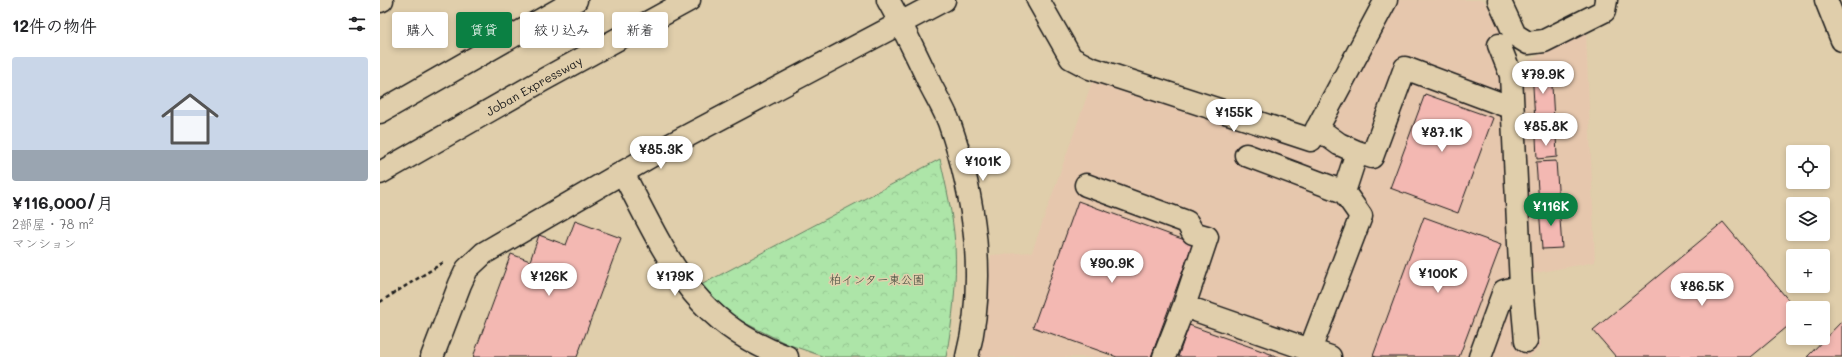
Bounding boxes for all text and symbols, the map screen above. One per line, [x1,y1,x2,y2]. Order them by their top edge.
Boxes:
chip: 購入 [392,12,448,48]
chip: 賃貸 [456,12,512,48]
chip: 絞り込み [520,12,604,48]
chip: 新着 [612,12,668,48]
icon: filters [346,13,368,35]
text: 12件の物件 [12,14,97,36]
street label: Joban Expressway [483,52,585,119]
pin: ¥79.9K [1510,61,1576,95]
text: ¥79.9K [1521,65,1565,82]
icon: home [154,83,226,155]
pin: ¥155K [1206,99,1262,133]
text: ¥155K [1215,103,1253,120]
pin: ¥85.8K [1513,113,1579,147]
text: ¥85.8K [1524,117,1568,134]
pin: ¥87.1K [1409,119,1475,153]
text: ¥87.1K [1421,123,1463,140]
pin: ¥85.3K [628,136,694,170]
text: ¥85.3K [639,140,683,157]
map controls [1786,145,1830,345]
button: locate [1786,145,1830,189]
pin: ¥101K [955,148,1011,182]
text: ¥101K [965,152,1001,169]
text: ¥116,000/月 [12,191,113,213]
pin: ¥116K [1523,193,1579,227]
text: ¥116K [1533,197,1569,214]
button: layers [1786,197,1830,241]
text: 2部屋 · 78 m² [12,215,94,232]
text: マンション [12,234,76,251]
button: + [1786,249,1830,293]
pin: ¥90.9K [1079,250,1145,284]
text: ¥90.9K [1089,254,1135,271]
pin: ¥100K [1410,260,1466,294]
pin: ¥126K [521,263,577,297]
pin: ¥179K [647,263,703,297]
text: ¥100K [1418,264,1458,281]
text: ¥126K [530,267,568,284]
text: ¥179K [656,267,694,284]
park label: 柏インター東公園 [829,271,925,287]
pin: ¥86.5K [1669,273,1735,307]
text: ¥86.5K [1680,277,1724,294]
button: − [1786,301,1830,345]

